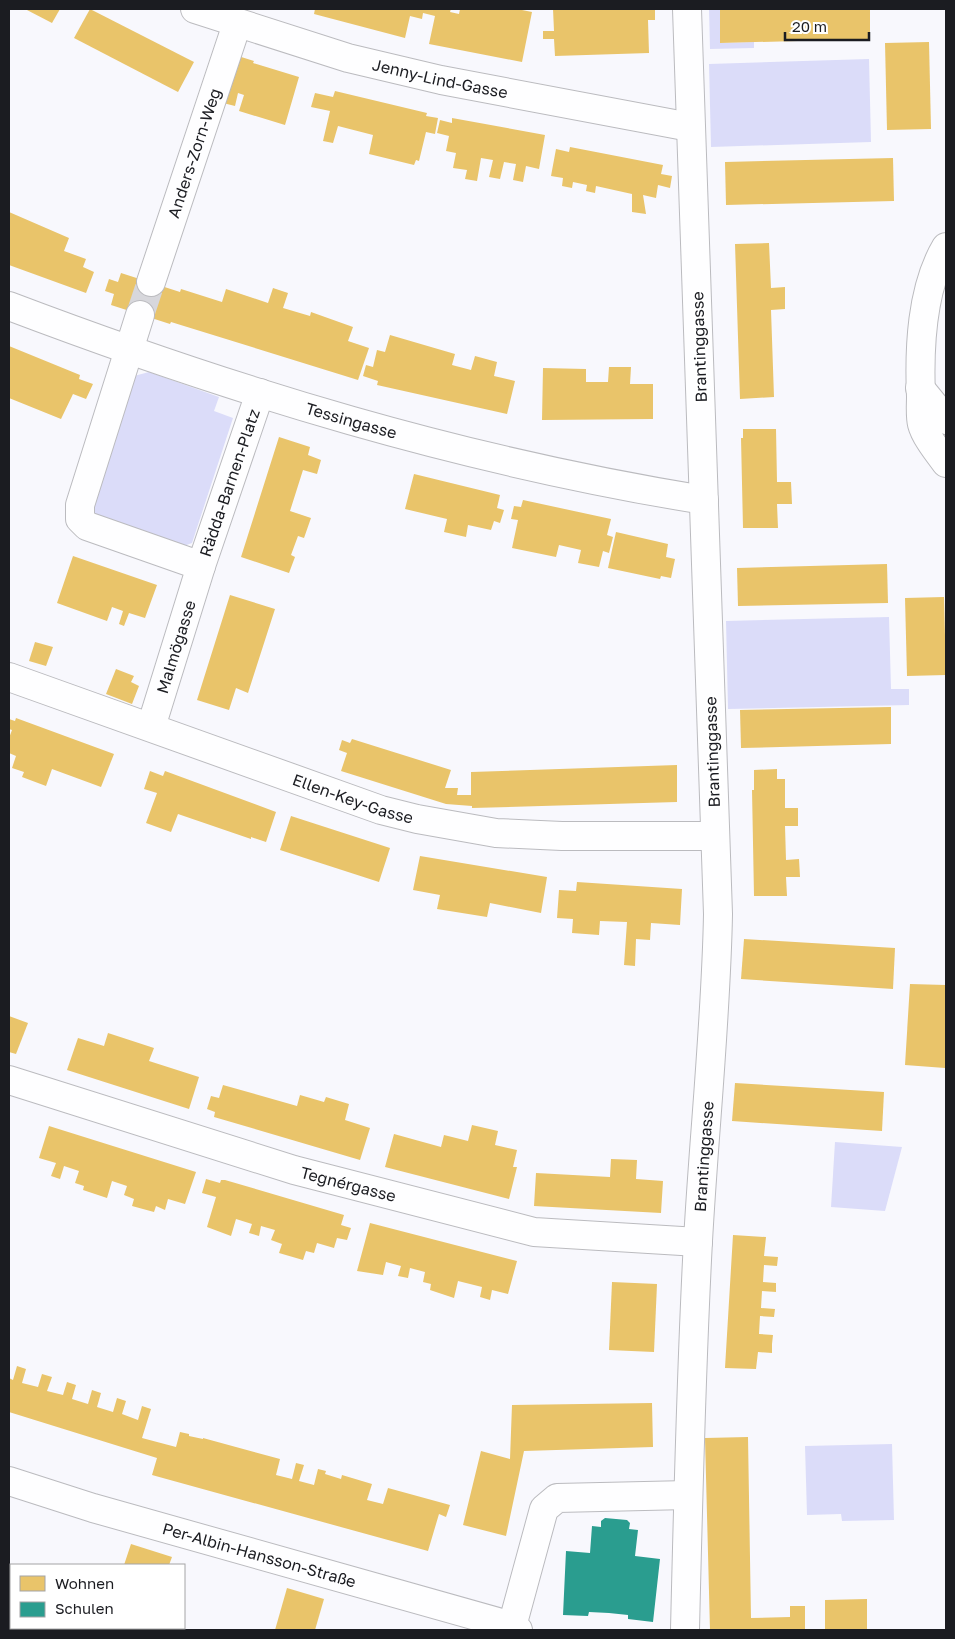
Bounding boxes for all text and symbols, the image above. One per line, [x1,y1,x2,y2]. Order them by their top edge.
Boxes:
scale bar [785,10,869,42]
text: 20 m [792,17,827,35]
street label: Jenny-Lind-Gasse [370,54,509,102]
street label: Anders-Zorn-Weg [163,86,225,220]
street label: Brantinggasse [687,291,711,403]
street label: Tessingasse [303,398,399,443]
street label: Rädda-Barnen-Platz [195,406,264,559]
street label: Malmögasse [152,598,200,696]
street label: Brantinggasse [700,696,724,808]
street label: Ellen-Key-Gasse [290,769,415,828]
street label: Brantinggasse [690,1100,718,1212]
street label: Tegnérgasse [298,1162,398,1206]
street label: Per-Albin-Hansson-Straße [160,1518,358,1592]
legend [10,1564,185,1629]
text: Wohnen [55,1574,114,1592]
text: Schulen [55,1599,114,1617]

